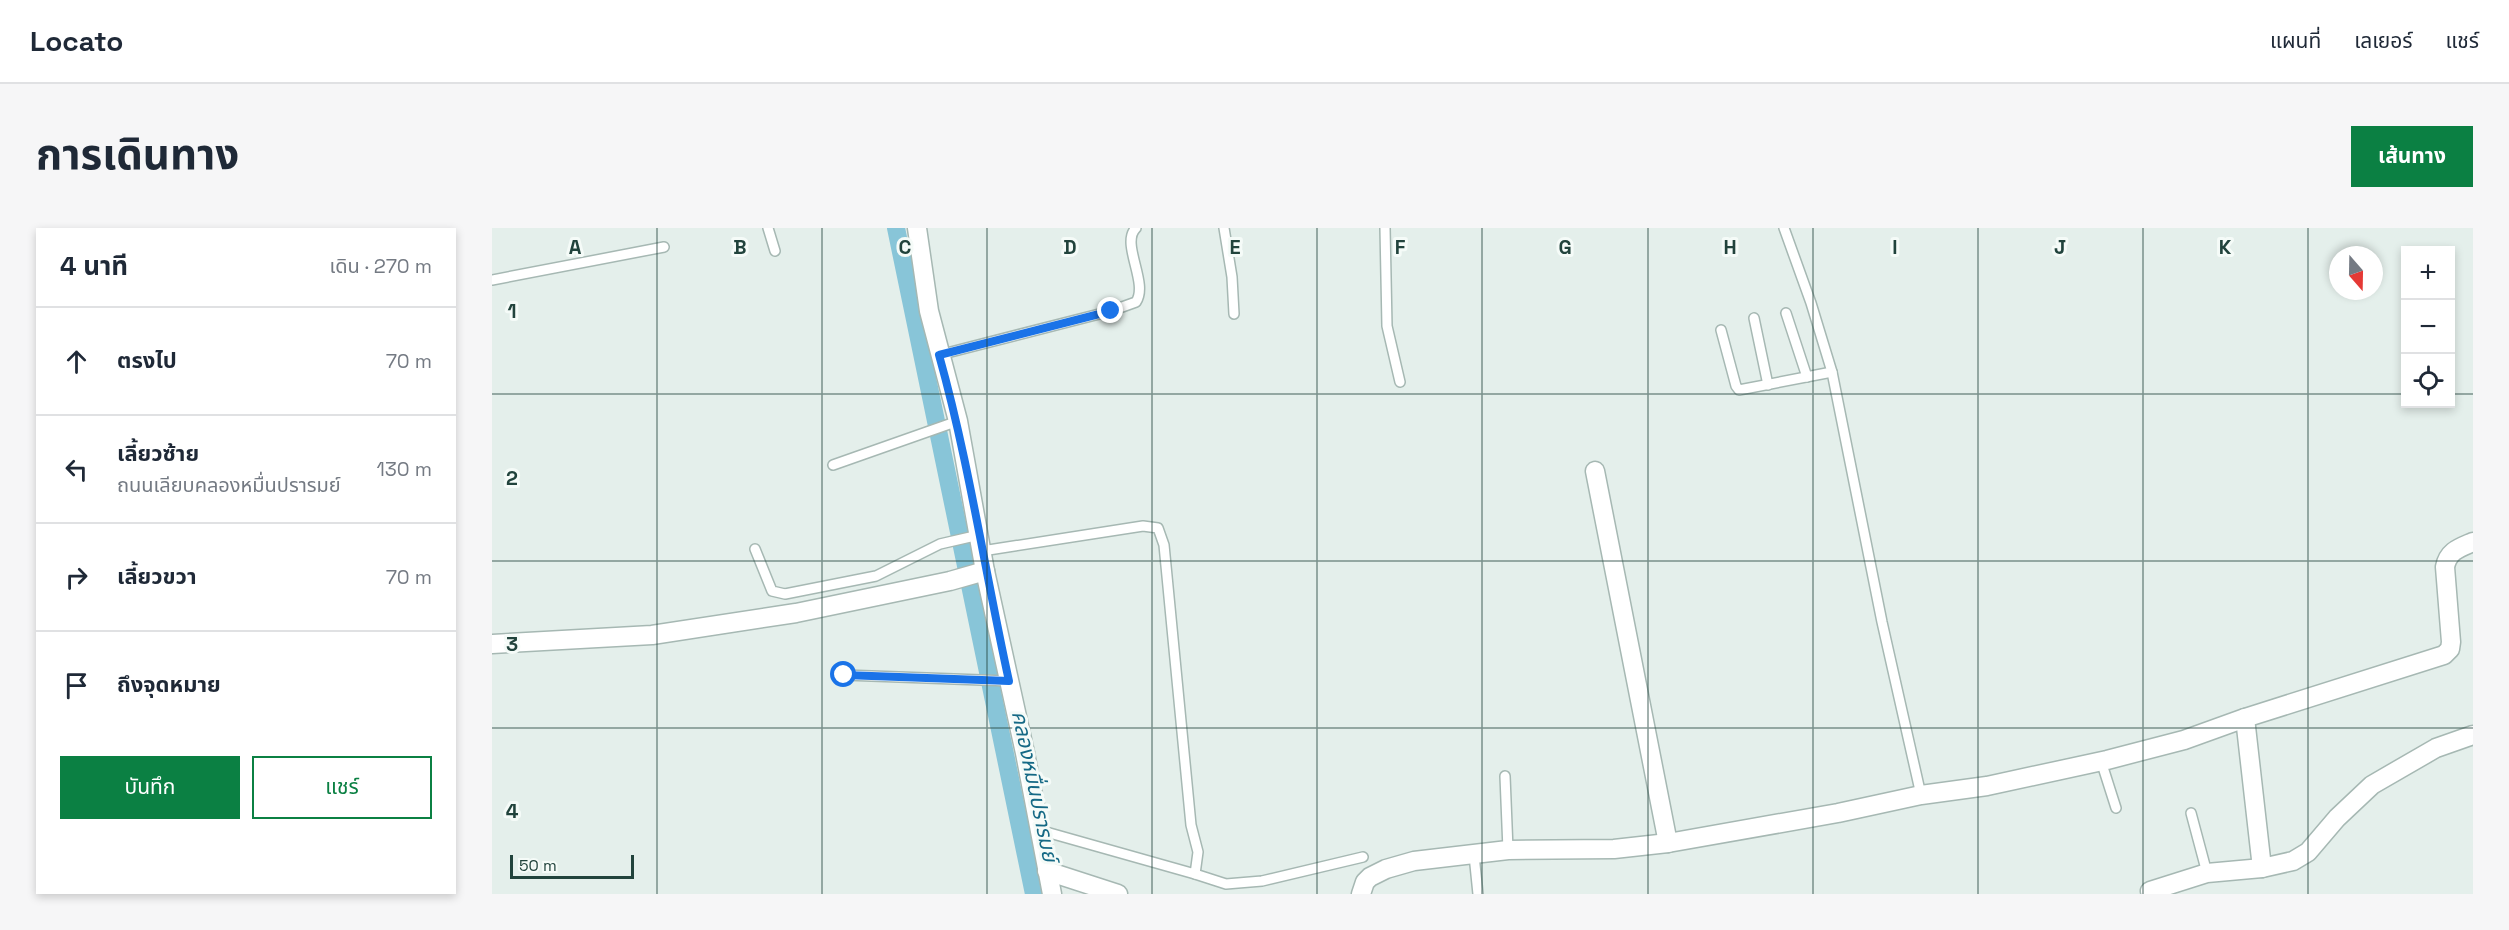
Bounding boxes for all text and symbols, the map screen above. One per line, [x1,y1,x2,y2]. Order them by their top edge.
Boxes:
text: Locato [30,23,123,59]
text: แผนที่ [2270,27,2321,54]
text: เลเยอร์ [2354,27,2413,54]
text: แชร์ [2446,27,2479,54]
button: เส้นทาง [2351,126,2473,187]
text: การเดินทาง [36,128,239,181]
text: A [569,234,582,260]
text: B [733,234,747,260]
text: C [899,234,912,260]
text: D [1063,234,1077,260]
text: E [1229,234,1241,260]
text: F [1395,234,1406,260]
text: G [1558,234,1572,260]
text: H [1723,234,1737,260]
text: I [1892,234,1898,260]
text: J [2054,234,2066,260]
text: K [2219,234,2232,260]
north arrow [2329,246,2383,300]
map controls [2401,246,2455,408]
button: + [2401,246,2455,300]
text: 4 นาที [60,249,128,283]
text: เดิน · 270 m [330,253,432,279]
route end [1097,297,1123,323]
text: 1 [507,298,517,324]
button: − [2401,300,2455,354]
icon: ahead [60,345,93,378]
text: ตรงไป [117,346,177,374]
text: 70 m [386,348,432,374]
button: locate [2401,354,2455,408]
text: เลี้ยวซ้าย [117,439,199,467]
icon: left [60,453,93,486]
text: 130 m [376,456,432,482]
text: 2 [506,465,518,491]
text: ถนนเลียบคลองหมื่นปรารมย์ [117,472,341,498]
icon: right [60,561,93,594]
text: เลี้ยวขวา [117,562,197,590]
text: 70 m [386,564,432,590]
text: 3 [506,631,518,657]
route start [830,661,856,687]
icon: arrive [60,669,93,702]
text: ถึงจุดหมาย [117,670,221,698]
water label: คลองหมื่นปรารมย์ [1006,708,1066,868]
button: บันทึก [60,756,240,819]
button: แชร์ [252,756,432,819]
text: 4 [506,798,519,824]
scale bar [510,852,634,880]
text: 50 m [519,855,557,876]

